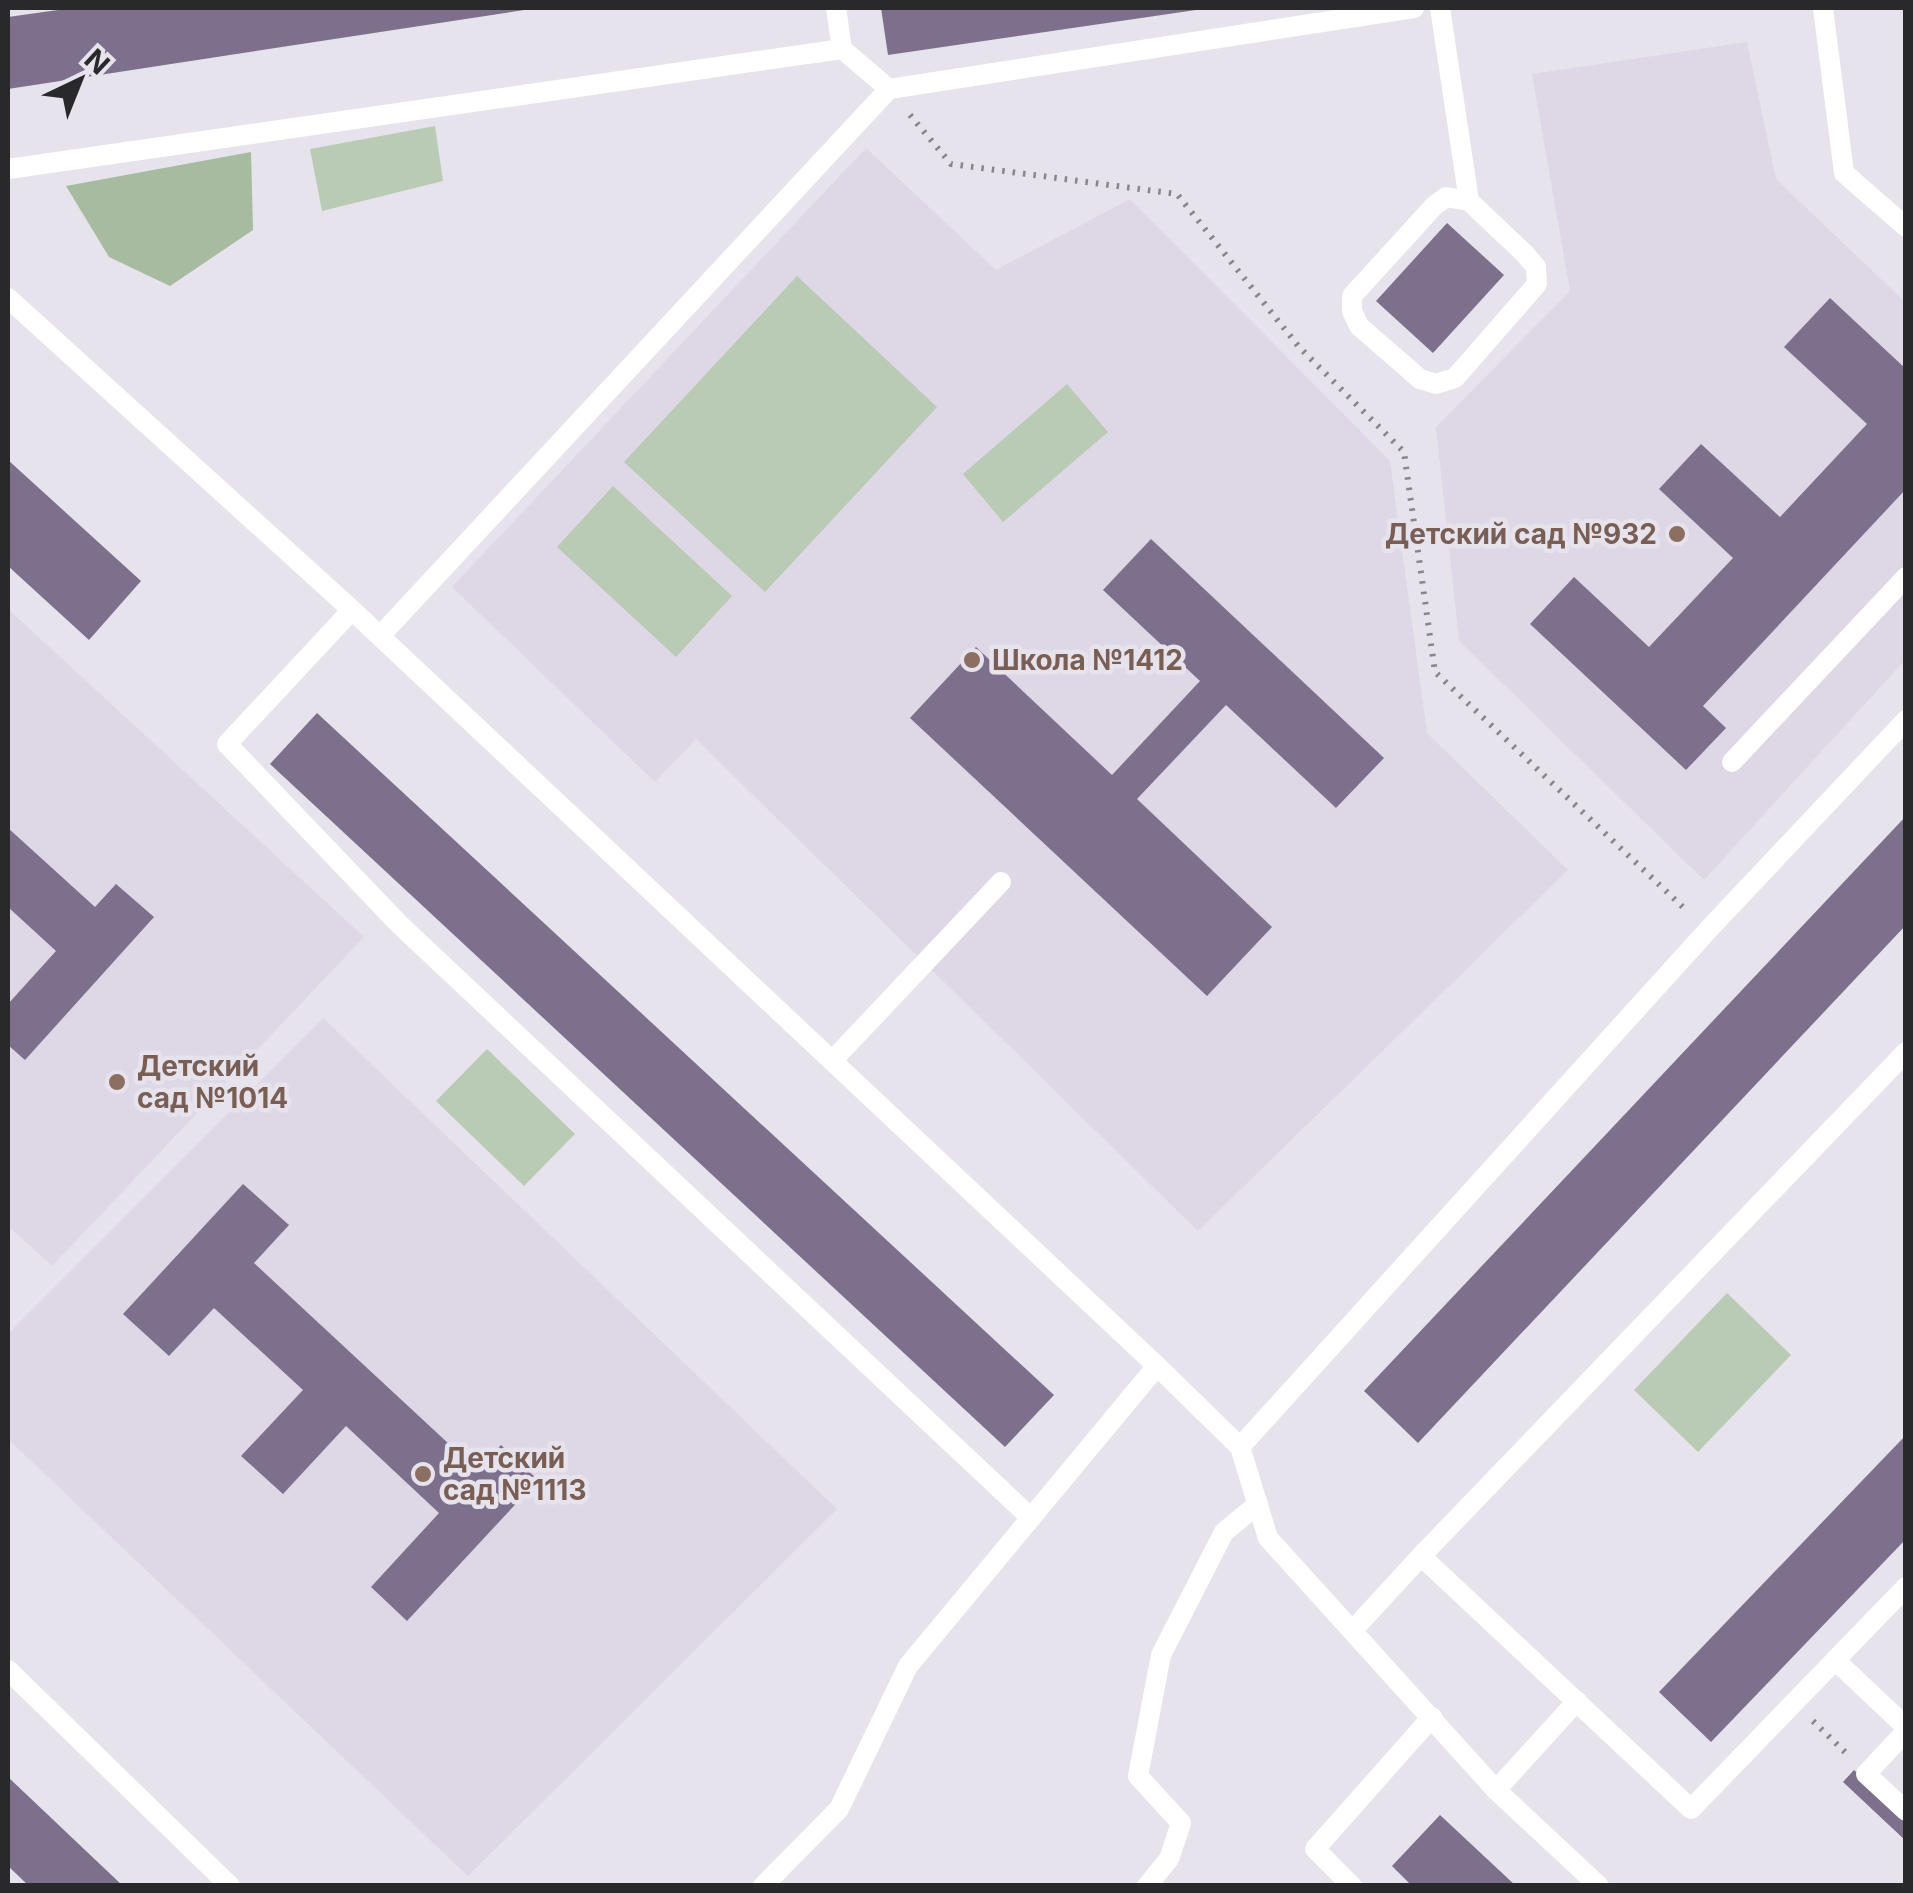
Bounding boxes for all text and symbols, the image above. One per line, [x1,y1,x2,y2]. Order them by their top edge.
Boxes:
north arrow [30,30,130,130]
text: N [78,42,116,81]
place label: Детский сад №932 [1385,517,1657,551]
marker: Детский сад №932 [1666,523,1688,545]
place label: Школа №1412 [992,643,1183,677]
marker: Школа №1412 [961,649,983,671]
place label: Детский сад №1014 [137,1049,288,1115]
marker: Детский сад №1014 [106,1071,128,1093]
place label: Детский сад №1113 [443,1441,587,1507]
marker: Детский сад №1113 [412,1463,434,1485]

